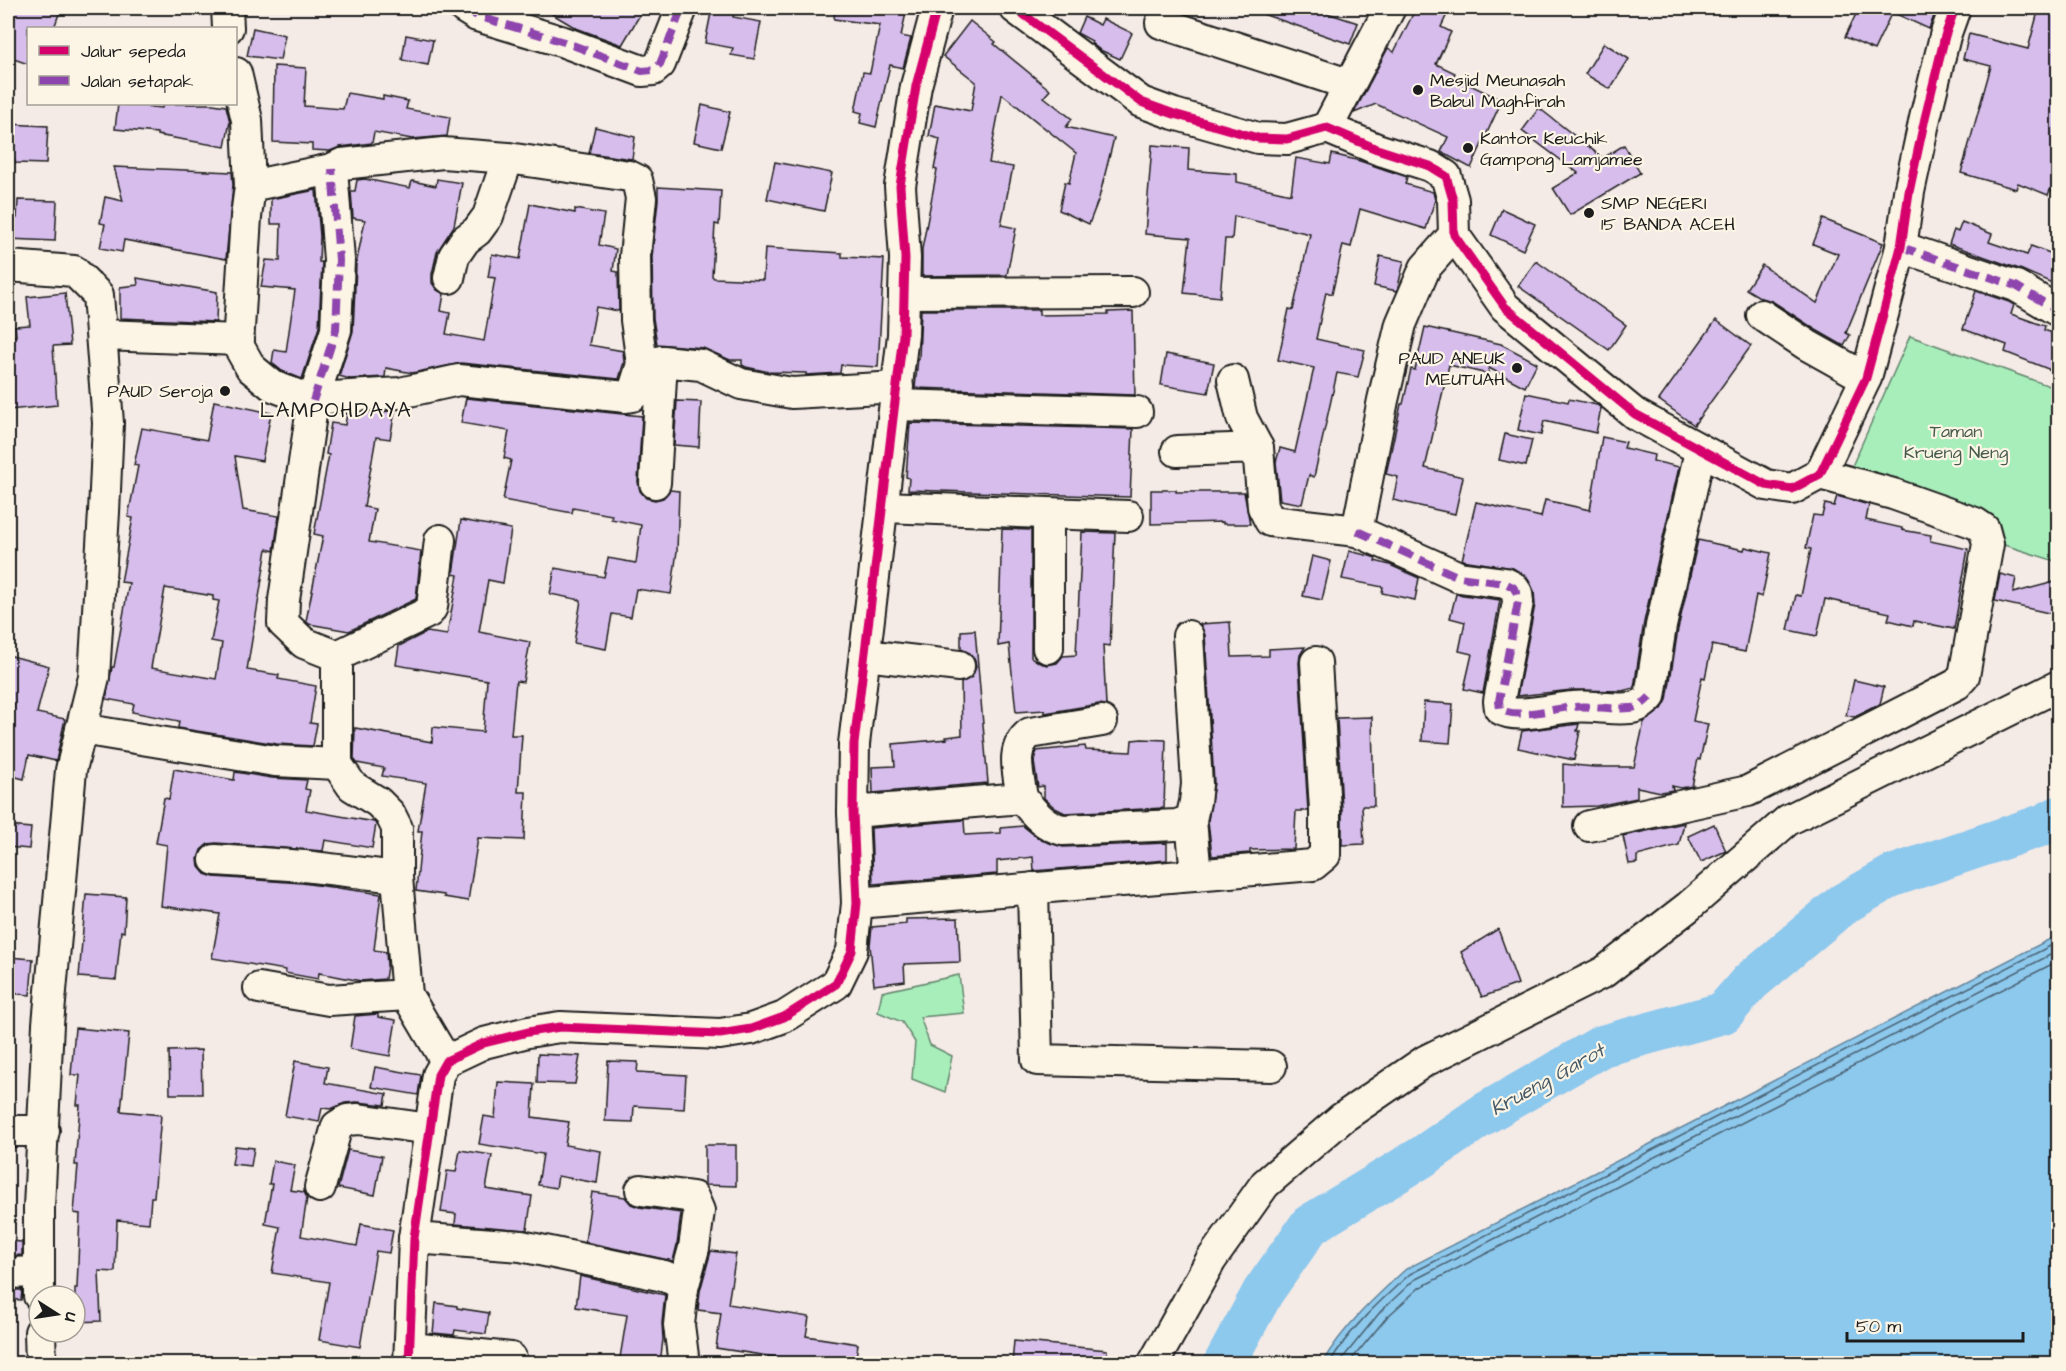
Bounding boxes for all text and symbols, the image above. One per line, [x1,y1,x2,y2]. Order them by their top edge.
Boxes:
legend [27,27,237,105]
text: Jalur sepeda [81,39,186,64]
place label: Mesjid Meunasah Babul Maghfirah [1430,68,1565,115]
text: Jalan setapak [81,69,193,94]
marker: Mesjid Meunasah Babul Maghfirah [1411,83,1425,97]
place label: Kantor Keuchik Gampong Lamjamee [1480,126,1643,173]
marker: Kantor Keuchik Gampong Lamjamee [1461,141,1475,155]
place label: SMP NEGERI 15 BANDA ACEH [1601,191,1735,237]
marker: SMP NEGERI 15 BANDA ACEH [1582,206,1596,220]
place label: PAUD ANEUK MEUTUAH [1399,346,1505,392]
marker: PAUD ANEUK MEUTUAH [1510,361,1524,375]
place label: PAUD Seroja [107,379,213,404]
marker: PAUD Seroja [218,384,232,398]
district label: LAMPOHDAYA [260,396,412,425]
park label: Taman Krueng Neng [1904,419,2008,466]
water label: Krueng Garot [1485,1036,1612,1124]
north arrow [27,1284,87,1344]
scale bar [1847,1305,2022,1343]
text: U [59,1310,82,1324]
text: 50 m [1856,1314,1901,1339]

